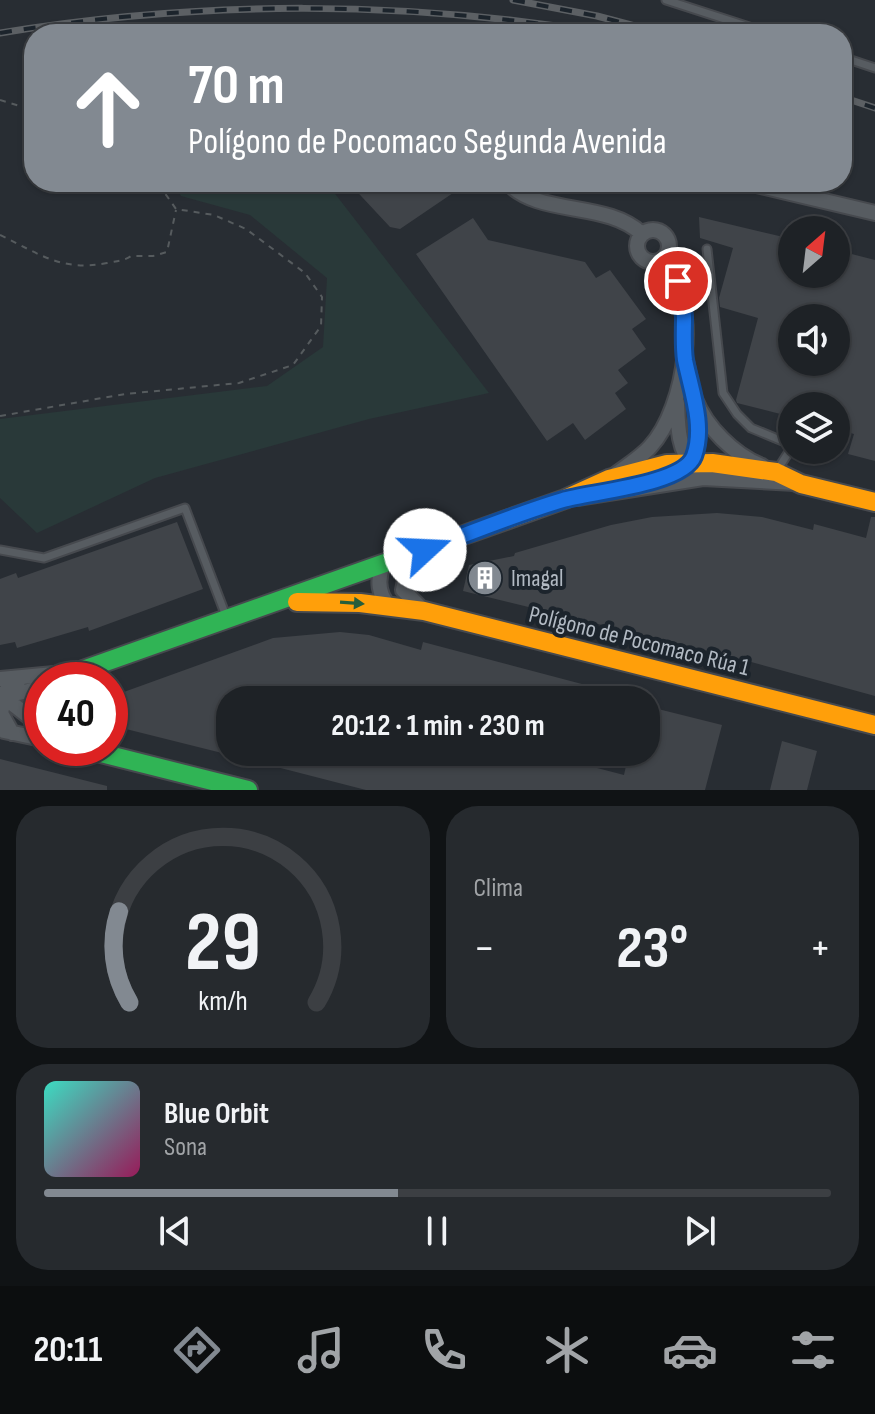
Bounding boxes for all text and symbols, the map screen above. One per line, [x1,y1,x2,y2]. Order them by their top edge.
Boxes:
text: 70 m [188,53,285,120]
icon: ahead [56,56,160,160]
text: Polígono de Pocomaco Segunda Avenida [188,121,667,164]
north arrow [778,216,850,288]
map controls [778,216,850,464]
pin [644,247,712,315]
icon: arrive [656,259,700,303]
button: sound [778,304,850,376]
button: layers [778,392,850,464]
position arrow [383,508,467,592]
building icon: Imagal [466,559,504,597]
place label: Imagal [511,564,563,593]
one-way arrow [340,597,365,610]
street label: Polígono de Pocomaco Rúa 1 [526,600,753,683]
speed limit sign: 40 [24,662,128,766]
text: 20:12 · 1 min · 230 m [331,708,545,744]
text: Clima [474,873,523,904]
text: 29 [185,894,261,994]
text: 23° [616,913,688,985]
text: − [474,922,495,975]
text: + [809,922,831,975]
text: km/h [198,984,247,1019]
text: Blue Orbit [164,1096,269,1132]
text: Sona [164,1132,207,1163]
icon: previous [153,1209,197,1253]
icon: pause [415,1209,459,1253]
icon: next [678,1209,722,1253]
icon: directions [169,1322,225,1378]
icon: music [293,1322,349,1378]
icon: phone [416,1322,472,1378]
icon: climate [539,1322,595,1378]
icon: car [662,1322,718,1378]
icon: filters [785,1322,841,1378]
text: 20:11 [34,1329,102,1372]

